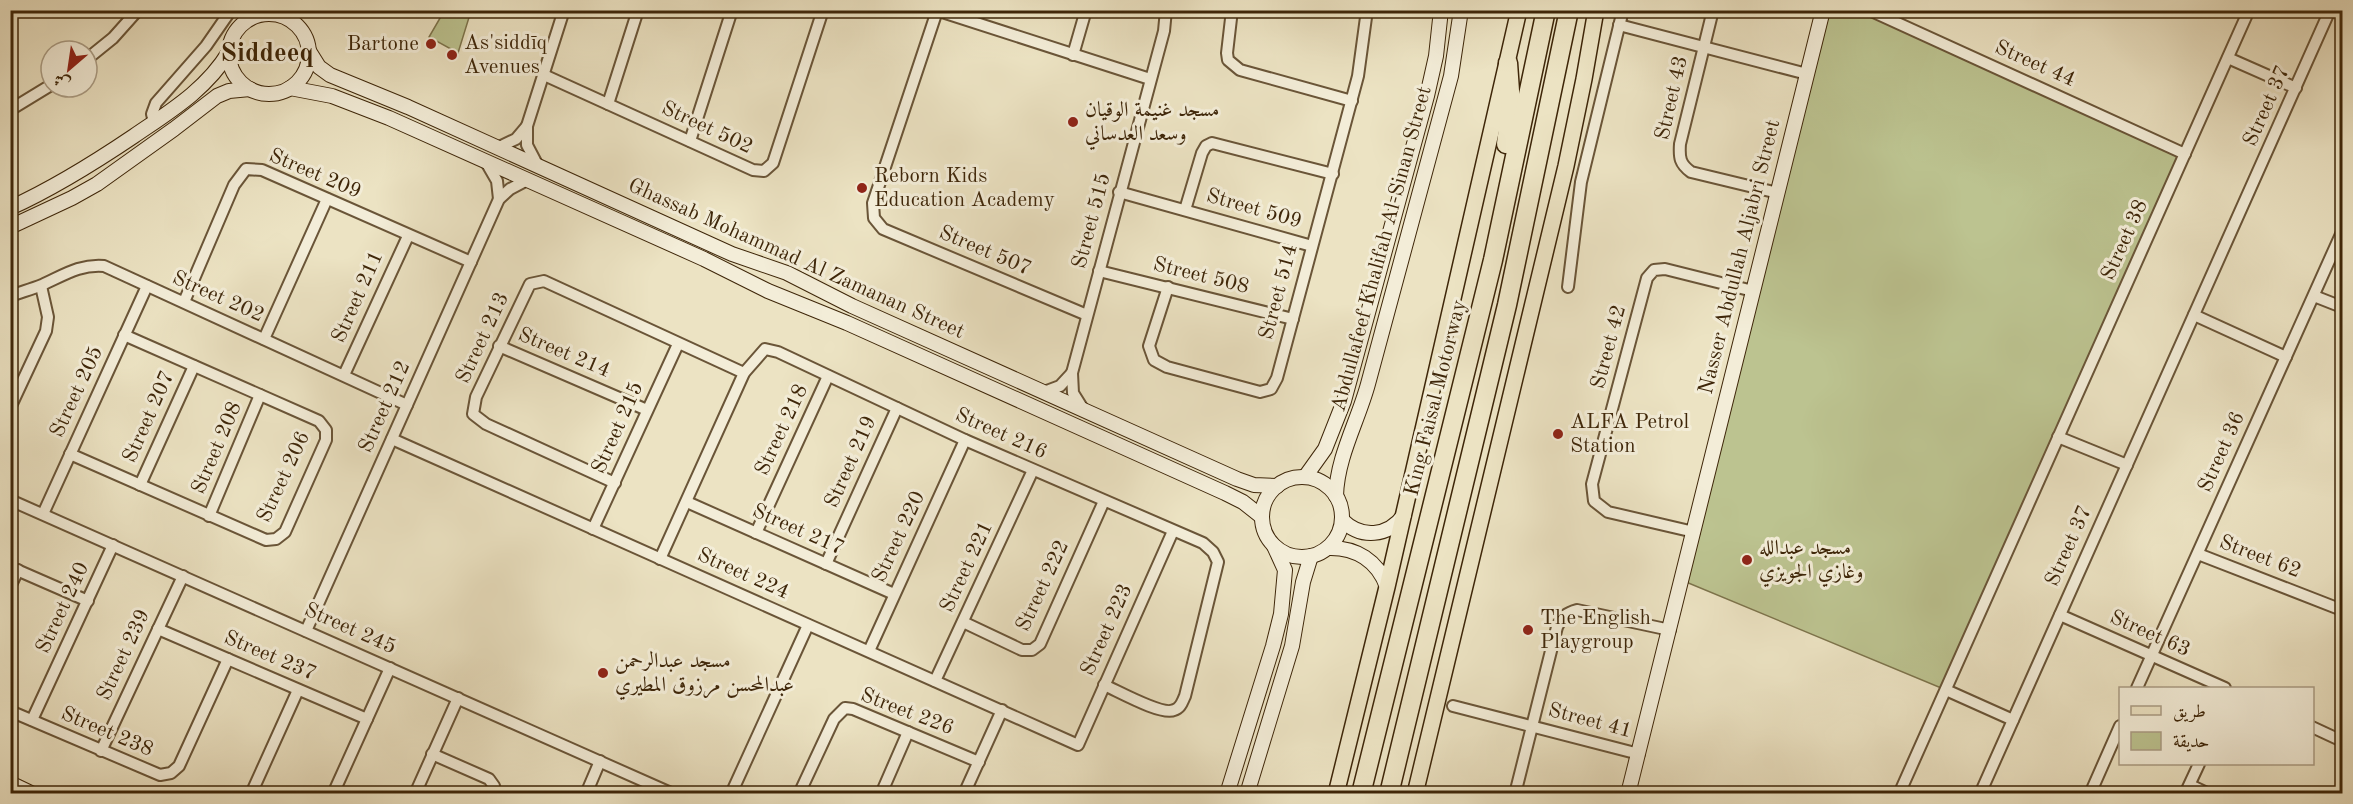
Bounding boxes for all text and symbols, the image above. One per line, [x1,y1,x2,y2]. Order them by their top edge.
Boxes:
place label: As'siddīq Avenues [464,33,548,78]
place label: Bartone [347,34,419,55]
marker: Bartone [424,37,438,51]
street label: Street 44 [1991,37,2079,91]
north arrow [39,39,99,99]
district label: Siddeeq [220,40,314,67]
marker: As'siddīq Avenues [445,48,459,62]
street label: Street 43 [1652,54,1692,142]
street label: Street 37 [2240,62,2294,150]
text: ش [52,70,74,91]
street label: Abdullafeef Khalifah Al-Sinan Street [1328,84,1436,414]
street label: Street 502 [658,98,756,158]
place label: مسجد غنيمة الوقيان وسعد العدساني [1085,100,1220,150]
marker: مسجد غنيمة الوقيان وسعد العدساني [1066,115,1080,129]
street label: Nasser Abdullah Aljabri Street [1696,118,1784,396]
street label: Street 209 [266,145,364,203]
place label: Reborn Kids Education Academy [874,166,1055,211]
street label: Street 515 [1069,171,1115,271]
street label: Ghassab Mohammad Al Zamanan Street [625,175,967,343]
marker: Reborn Kids Education Academy [855,181,869,195]
street label: Street 509 [1204,185,1304,233]
street label: Street 38 [2098,196,2152,284]
street label: Street 507 [936,222,1034,280]
street label: Street 514 [1256,242,1302,342]
street label: Street 211 [328,248,388,346]
street label: Street 508 [1151,254,1251,298]
street label: Street 202 [169,267,267,327]
street label: Street 213 [453,289,513,387]
street label: King Faisal Motorway [1401,298,1471,498]
street label: Street 42 [1588,303,1630,391]
street label: Street 214 [515,324,613,382]
street label: Street 205 [47,343,107,441]
street label: Street 212 [355,358,415,456]
street label: Street 207 [119,368,179,466]
street label: Street 215 [588,379,648,477]
street label: Street 218 [752,381,812,479]
street label: Street 208 [188,399,246,497]
street label: Street 216 [952,404,1050,464]
street label: Street 36 [2195,408,2249,496]
place label: ALFA Petrol Station [1570,412,1690,457]
street label: Street 219 [821,413,881,511]
marker: ALFA Petrol Station [1551,427,1565,441]
street label: Street 206 [254,428,314,526]
street label: Street 220 [869,488,929,586]
street label: Street 217 [749,500,847,560]
street label: Street 37 [2042,502,2096,590]
street label: Street 221 [937,518,997,616]
street label: Street 62 [2216,532,2304,582]
street label: Street 222 [1013,537,1073,635]
place label: مسجد عبدالله وغازي الجويزي [1759,538,1864,587]
street label: Street 224 [694,544,792,604]
marker: مسجد عبدالله وغازي الجويزي [1740,553,1754,567]
street label: Street 240 [33,559,93,657]
street label: Street 223 [1077,581,1137,679]
street label: Street 245 [301,599,399,659]
street label: Street 239 [94,606,154,704]
street label: Street 63 [2106,607,2194,661]
place label: The English Playgroup [1540,608,1651,653]
marker: The English Playgroup [1521,623,1535,637]
street label: Street 237 [221,627,319,685]
place label: مسجد عبدالرحمن عبدالمحسن مرزوق المطيري [615,650,794,700]
marker: مسجد عبدالرحمن عبدالمحسن مرزوق المطيري [596,666,610,680]
street label: Street 226 [857,685,957,739]
legend [2119,687,2314,765]
street label: Street 41 [1546,700,1634,742]
street label: Street 238 [58,703,156,761]
text: طريق [2173,703,2206,723]
text: حديقة [2173,733,2209,752]

